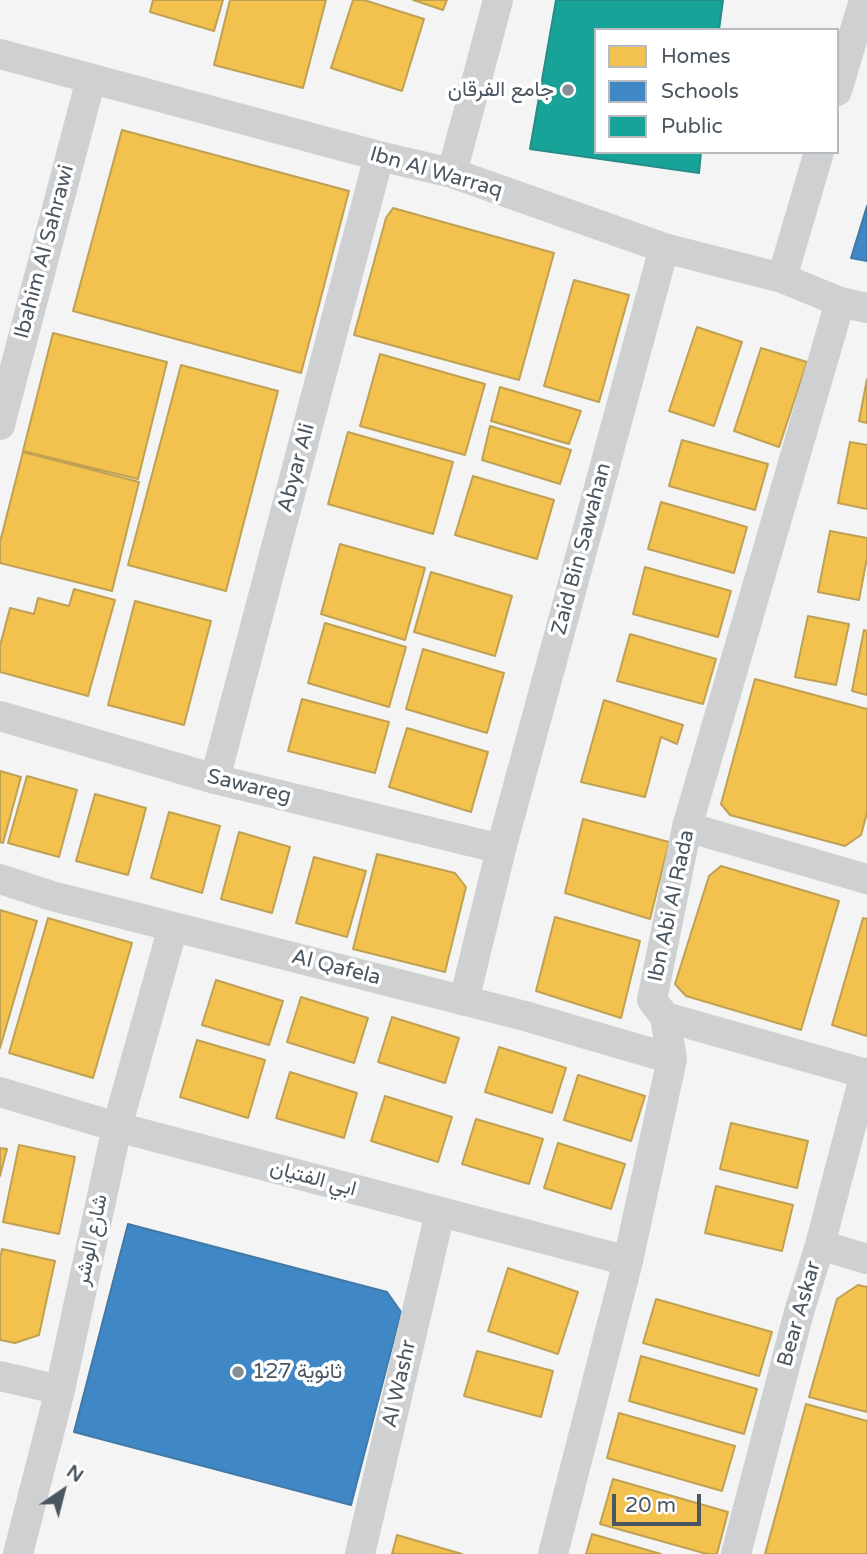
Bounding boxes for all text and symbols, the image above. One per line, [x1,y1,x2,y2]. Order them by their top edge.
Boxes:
legend [594,28,839,154]
text: Homes [661,44,731,69]
place label: جامع الفرقان [448,77,554,103]
text: Schools [661,79,739,104]
marker: جامع الفرقان [560,82,576,98]
text: Public [661,114,723,139]
street label: Ibn Al Warraq [367,142,505,204]
street label: Ibahim Al Sahrawi [10,162,80,342]
street label: Abyar Ali [273,421,321,515]
street label: Zaid Bin Sawahan [547,460,617,638]
street label: Sawareg [204,764,294,810]
street label: Ibn Abi Al Rada [644,828,700,984]
street label: Al Qafela [289,945,383,991]
street label: ابي الفتيان [267,1155,359,1203]
street label: شارع الوشر [70,1192,114,1288]
street label: Bear Askar [773,1258,827,1370]
street label: Al Washr [378,1338,422,1430]
place label: ثانوية 127 [252,1359,342,1385]
marker: ثانوية 127 [230,1364,246,1380]
north arrow [28,1456,98,1526]
text: N [62,1460,88,1487]
scale bar [615,1480,704,1524]
text: 20 m [625,1493,676,1518]

